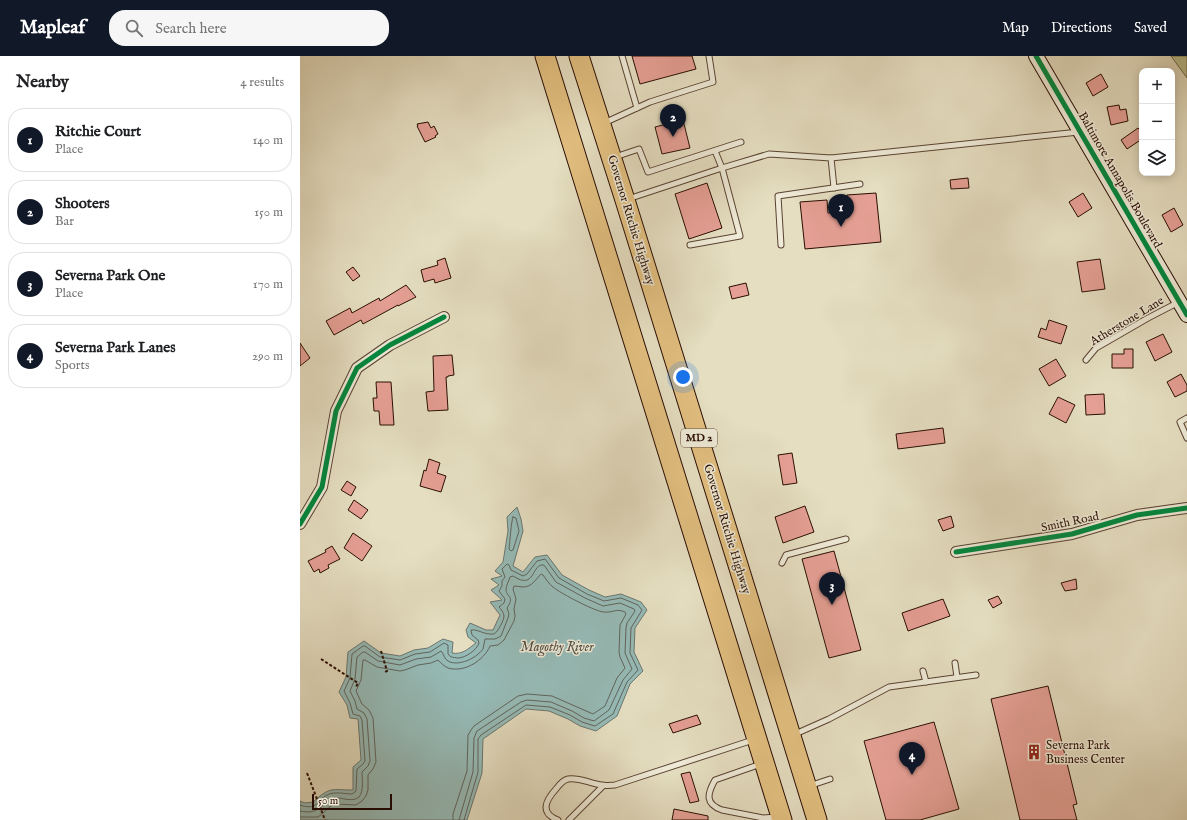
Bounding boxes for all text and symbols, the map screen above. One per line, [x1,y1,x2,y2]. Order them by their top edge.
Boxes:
search box [109,10,389,46]
text: Mapleaf [20,16,85,40]
icon: search [123,17,145,39]
text: Search here [155,19,227,38]
text: Map [1002,19,1029,37]
text: Directions [1051,19,1112,37]
text: Saved [1134,19,1167,37]
map controls [1139,68,1175,176]
button: + [1139,68,1175,104]
text: Nearby [16,72,69,93]
text: 4 results [240,74,284,91]
pin: 2 [660,104,686,137]
button: − [1139,104,1175,140]
street label: Baltimore Annapolis Boulevard [1074,109,1166,252]
text: Ritchie Court [55,122,141,141]
text: 1 [28,132,32,149]
text: 140 m [253,132,283,149]
button: layers [1139,140,1175,176]
text: Place [55,141,83,158]
street label: Governor Ritchie Highway [604,153,658,287]
text: Shooters [55,194,110,213]
pin: 1 [828,194,854,227]
text: 2 [27,204,33,221]
text: 150 m [254,204,283,221]
text: Bar [55,213,74,230]
text: Severna Park One [55,266,165,285]
text: 3 [28,276,32,293]
text: 170 m [253,276,283,293]
text: Place [55,285,83,302]
street label: Atherstone Lane [1087,293,1167,349]
text: Severna Park Lanes [55,338,175,357]
text: 4 [27,348,33,365]
text: 290 m [252,348,283,365]
text: Sports [55,357,90,374]
your location [673,367,693,387]
road number: MD 2 [681,429,717,447]
street label: Governor Ritchie Highway [700,462,754,596]
street label: Smith Road [1040,508,1101,535]
pin: 3 [819,572,845,605]
water label: Magothy River [521,639,594,657]
place label: Severna Park Business Center [1046,738,1126,767]
pin: 4 [899,742,925,775]
building icon: Severna Park Business Center [1025,743,1043,761]
scale bar [312,792,392,811]
text: 50 m [318,794,338,808]

